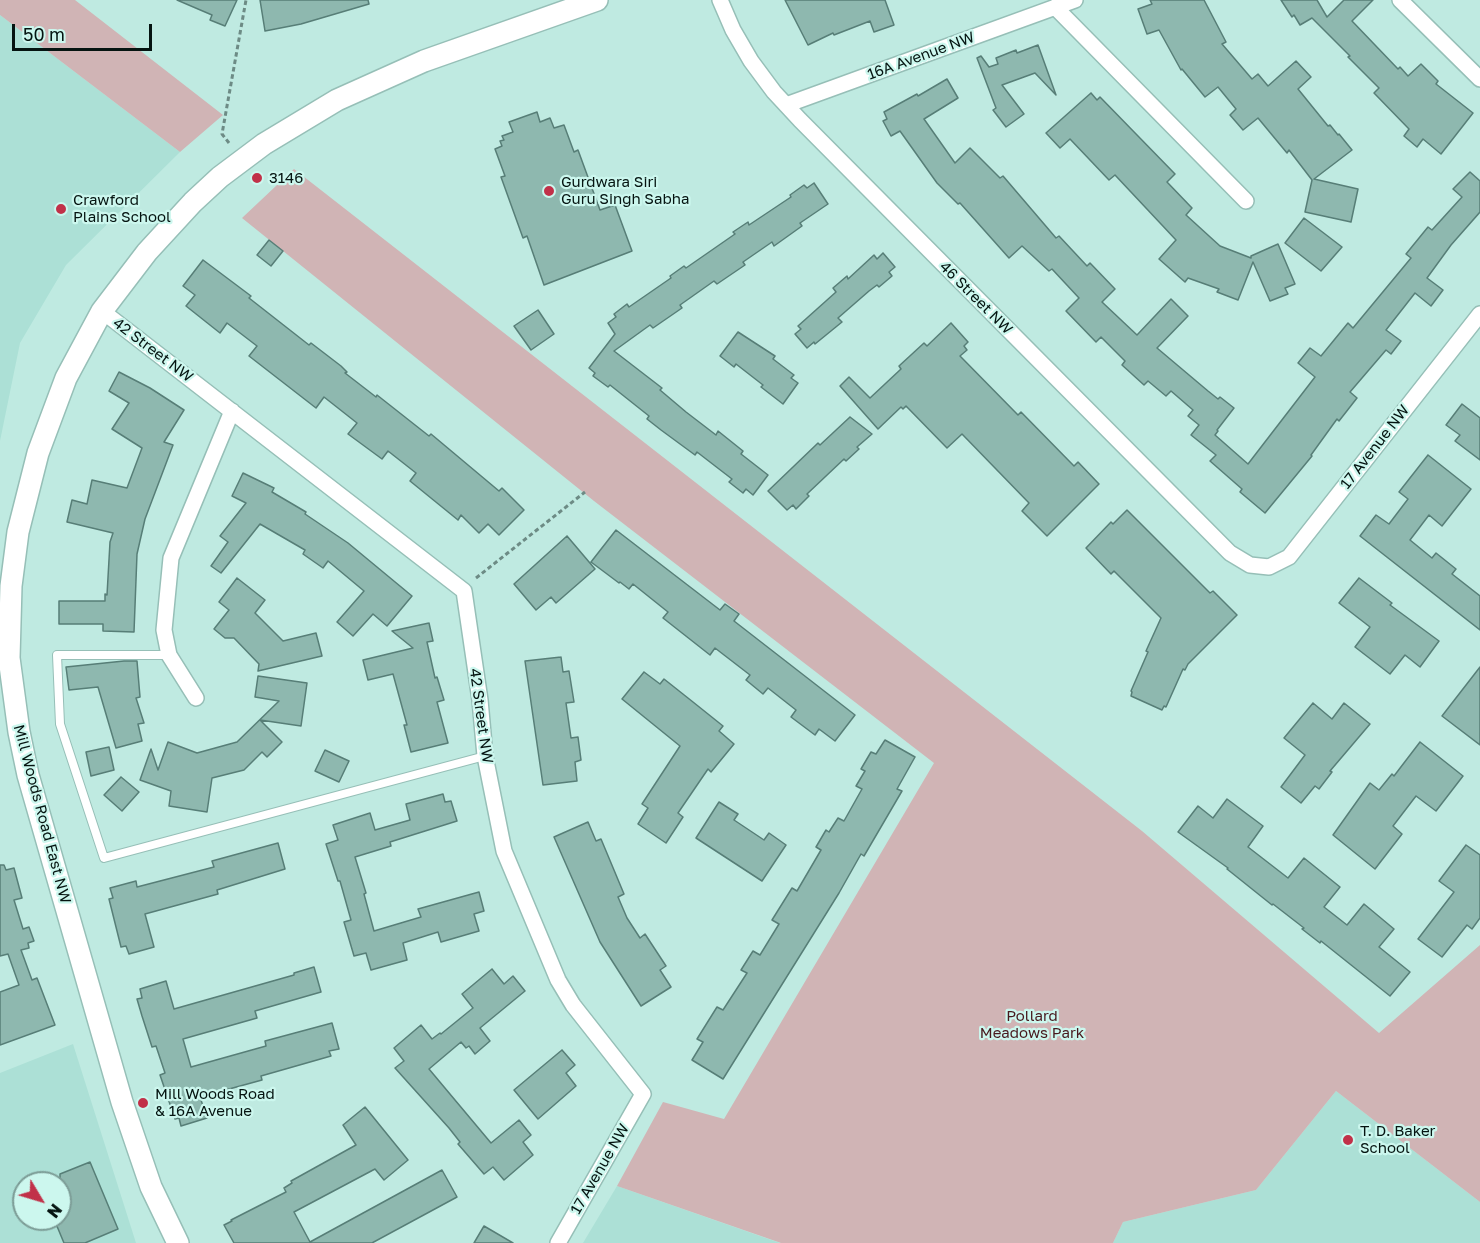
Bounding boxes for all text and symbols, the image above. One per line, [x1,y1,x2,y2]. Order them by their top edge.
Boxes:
scale bar [15,12,154,50]
text: 50 m [23,23,65,45]
street label: 16A Avenue NW [865,28,977,84]
place label: 3146 [269,169,303,187]
marker: 3146 [250,171,264,185]
place label: Gurdwara Siri Guru Singh Sabha [561,173,689,208]
marker: Gurdwara Siri Guru Singh Sabha [542,184,556,198]
place label: Crawford Plains School [73,191,171,226]
marker: Crawford Plains School [54,202,68,216]
street label: 46 Street NW [936,258,1016,338]
street label: 42 Street NW [109,314,197,386]
street label: 17 Avenue NW [1337,401,1413,493]
street label: 42 Street NW [465,667,497,765]
street label: Mill Woods Road East NW [9,723,75,905]
park label: Pollard Meadows Park [980,1007,1084,1042]
place label: Mill Woods Road & 16A Avenue [155,1085,275,1120]
marker: Mill Woods Road & 16A Avenue [136,1096,150,1110]
street label: 17 Avenue NW [567,1121,633,1217]
place label: T. D. Baker School [1360,1122,1435,1157]
marker: T. D. Baker School [1341,1133,1355,1147]
north arrow [12,1171,72,1231]
text: N [43,1200,66,1222]

